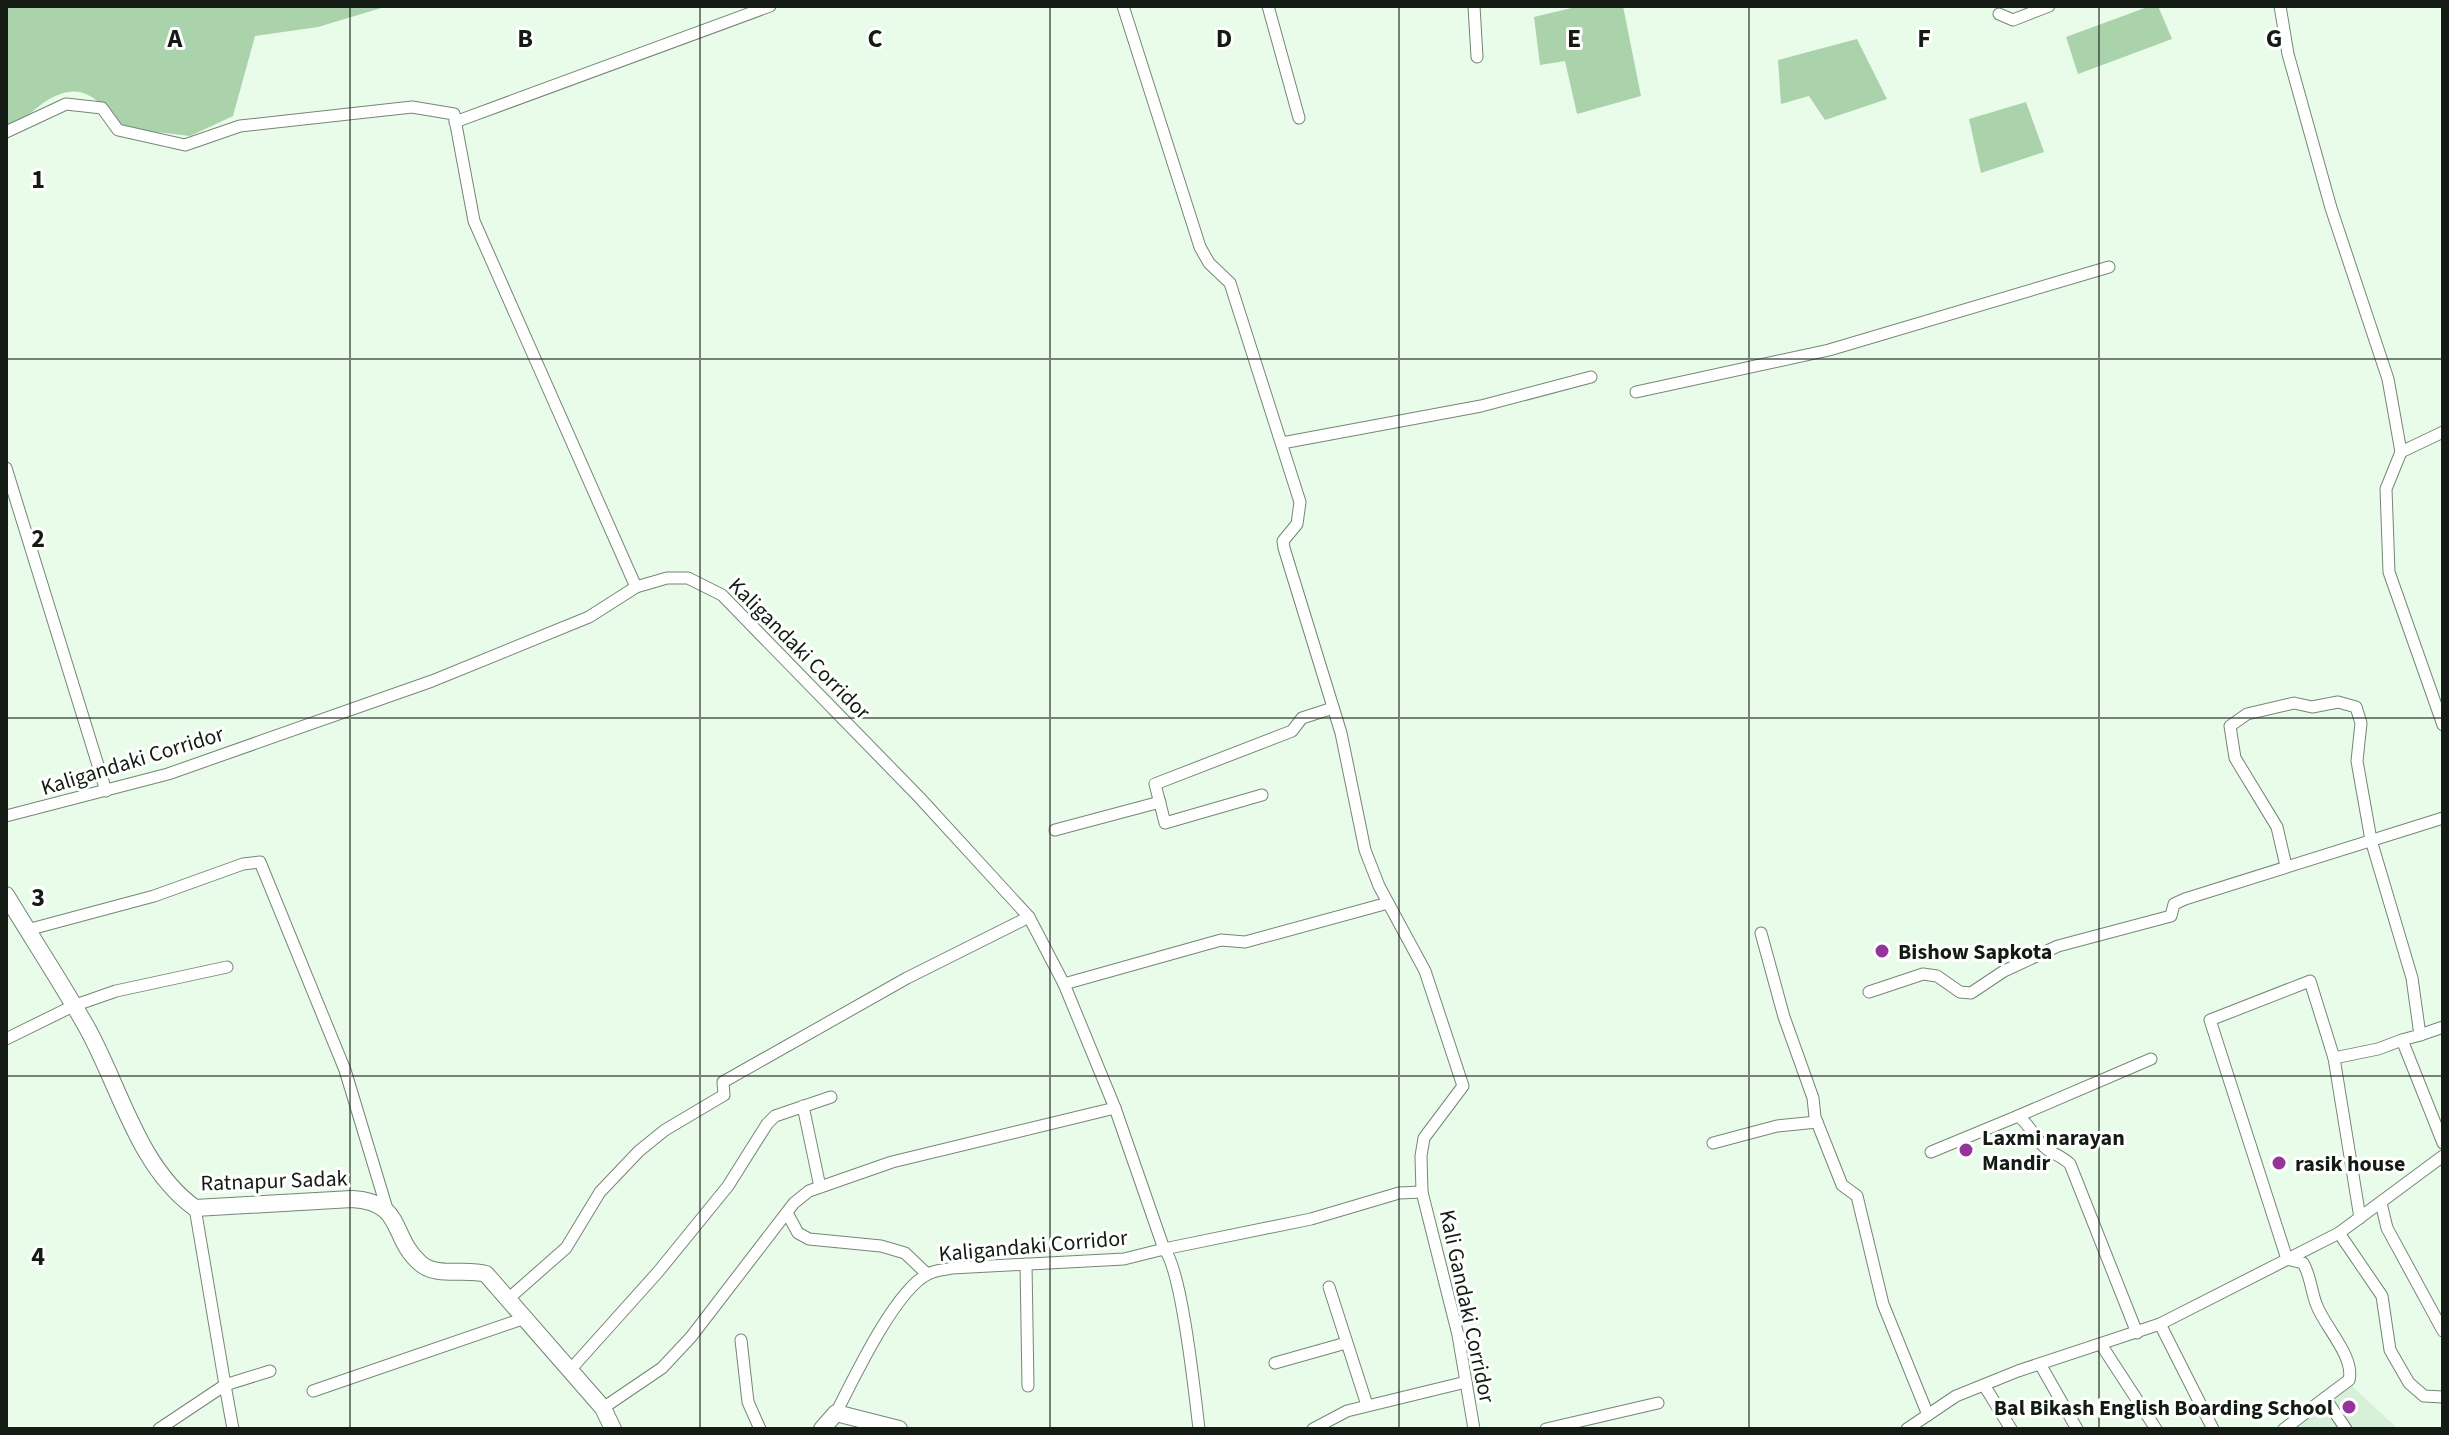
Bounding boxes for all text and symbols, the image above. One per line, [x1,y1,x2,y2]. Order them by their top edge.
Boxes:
text: A [167,20,184,57]
text: B [517,20,533,57]
text: C [867,20,883,57]
text: D [1216,20,1232,57]
text: E [1567,20,1581,57]
text: F [1917,20,1931,57]
text: G [2266,20,2282,57]
text: 1 [31,161,45,198]
text: 2 [31,520,45,557]
street label: Kaligandaki Corridor [721,570,878,727]
street label: Kaligandaki Corridor [37,718,228,804]
text: 3 [31,879,45,916]
place label: Bishow Sapkota [1898,936,2052,968]
marker: Bishow Sapkota [1873,942,1891,960]
place label: Laxmi narayan Mandir [1982,1122,2125,1179]
marker: Laxmi narayan Mandir [1957,1141,1975,1159]
place label: rasik house [2295,1148,2405,1180]
marker: rasik house [2270,1154,2288,1172]
street label: Ratnapur Sadak [200,1162,348,1200]
street label: Kali Gandaki Corridor [1431,1207,1503,1406]
street label: Kaligandaki Corridor [937,1222,1129,1270]
text: 4 [31,1238,45,1275]
place label: Bal Bikash English Boarding School [1994,1392,2334,1424]
marker: Bal Bikash English Boarding School [2340,1398,2358,1416]

